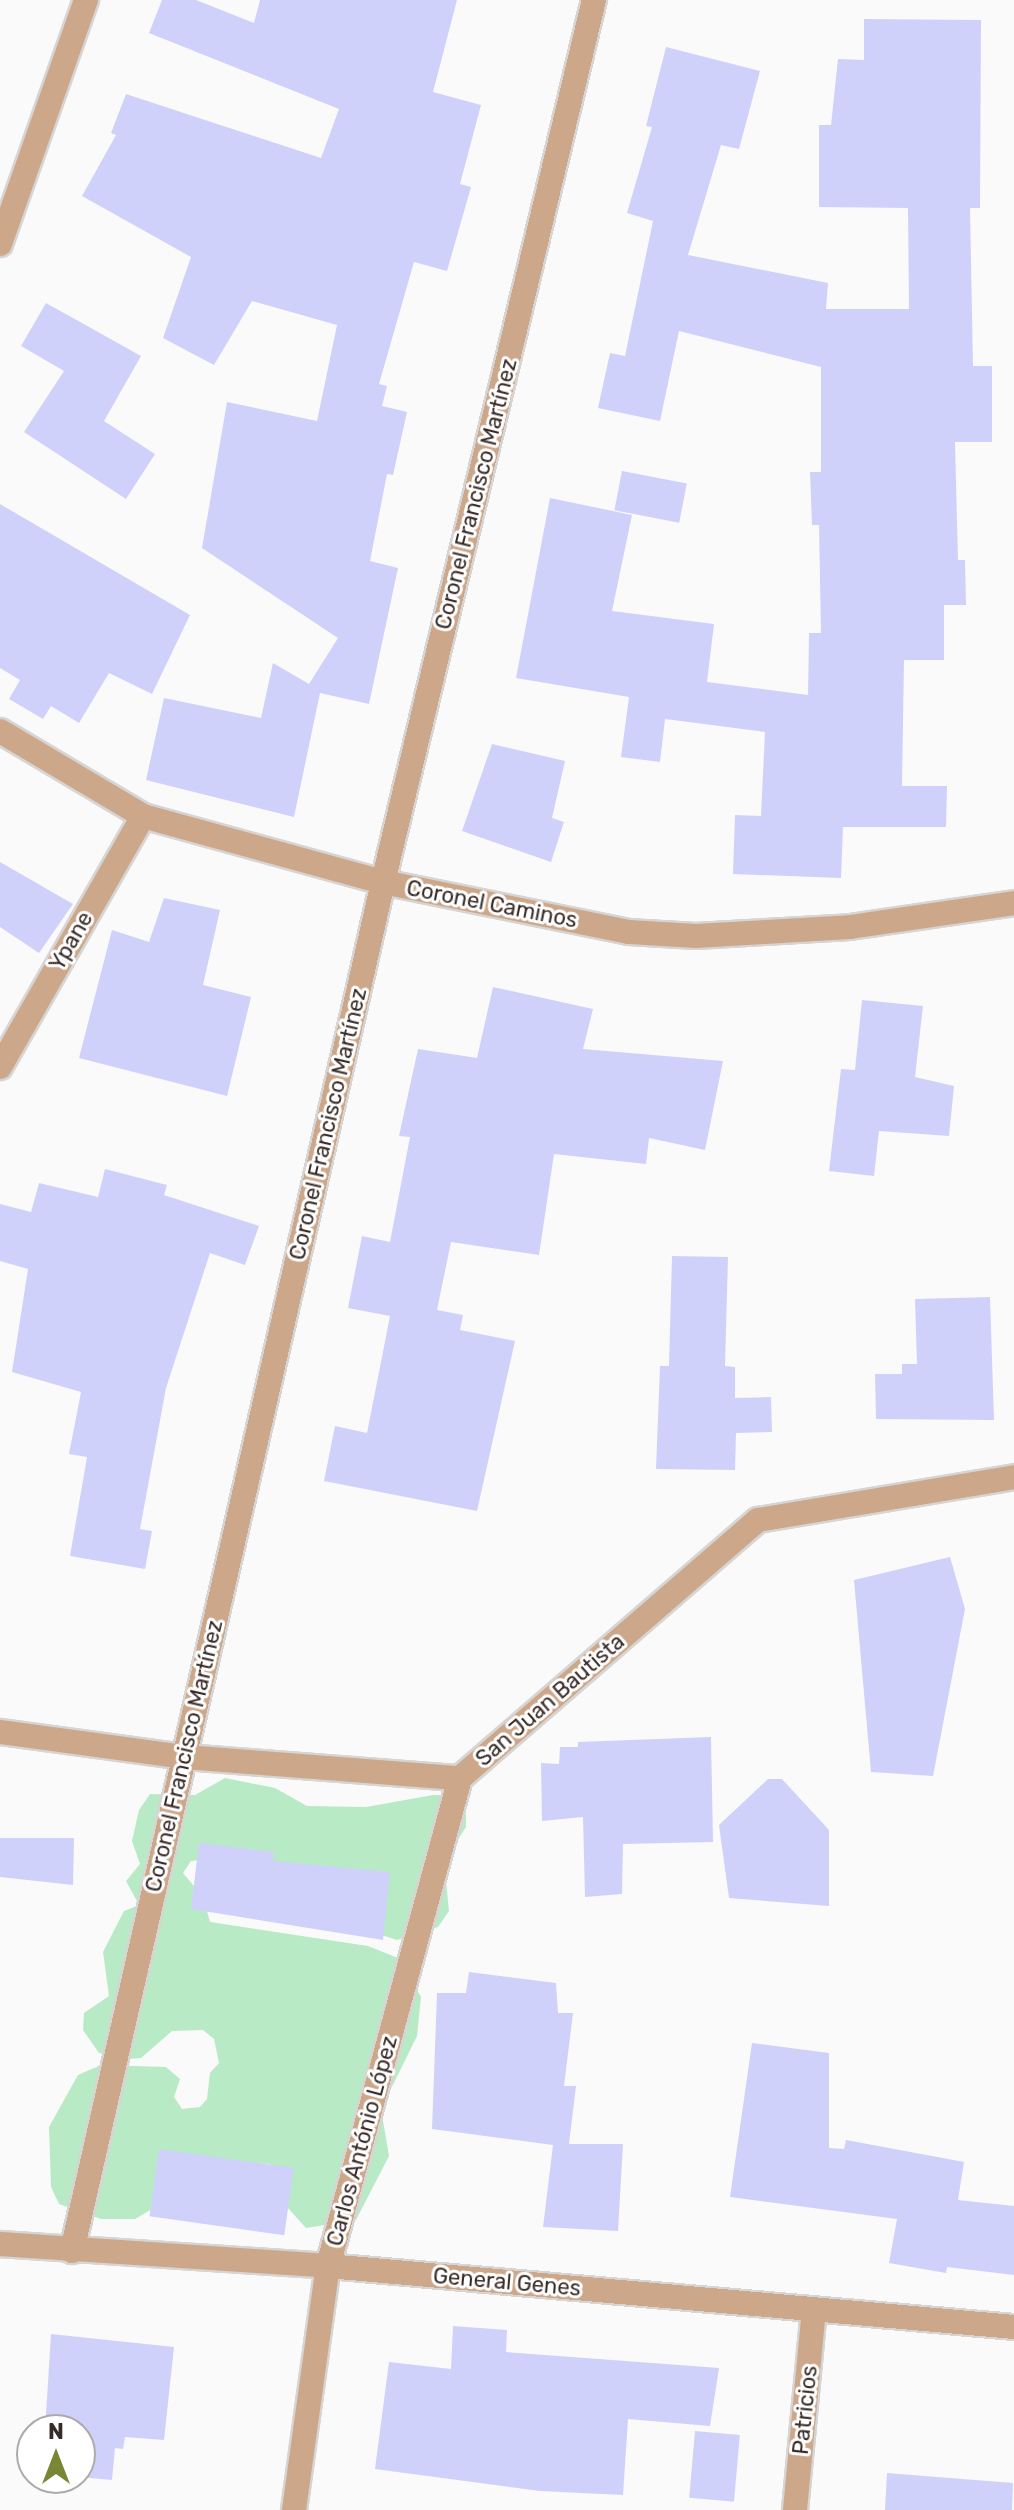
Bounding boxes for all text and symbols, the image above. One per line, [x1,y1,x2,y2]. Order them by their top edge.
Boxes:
street label: Coronel Francisco Martínez [430,356,522,632]
street label: Coronel Caminos [404,875,580,933]
street label: Ypane [44,907,98,975]
street label: Coronel Francisco Martínez [284,985,372,1263]
street label: Coronel Francisco Martínez [140,1617,228,1895]
street label: San Juan Bautista [470,1628,630,1772]
street label: Carlos António López [321,2033,403,2249]
street label: General Genes [432,2262,582,2302]
street label: Patricios [787,2364,823,2456]
north arrow [16,2414,96,2494]
text: N [48,2418,64,2445]

